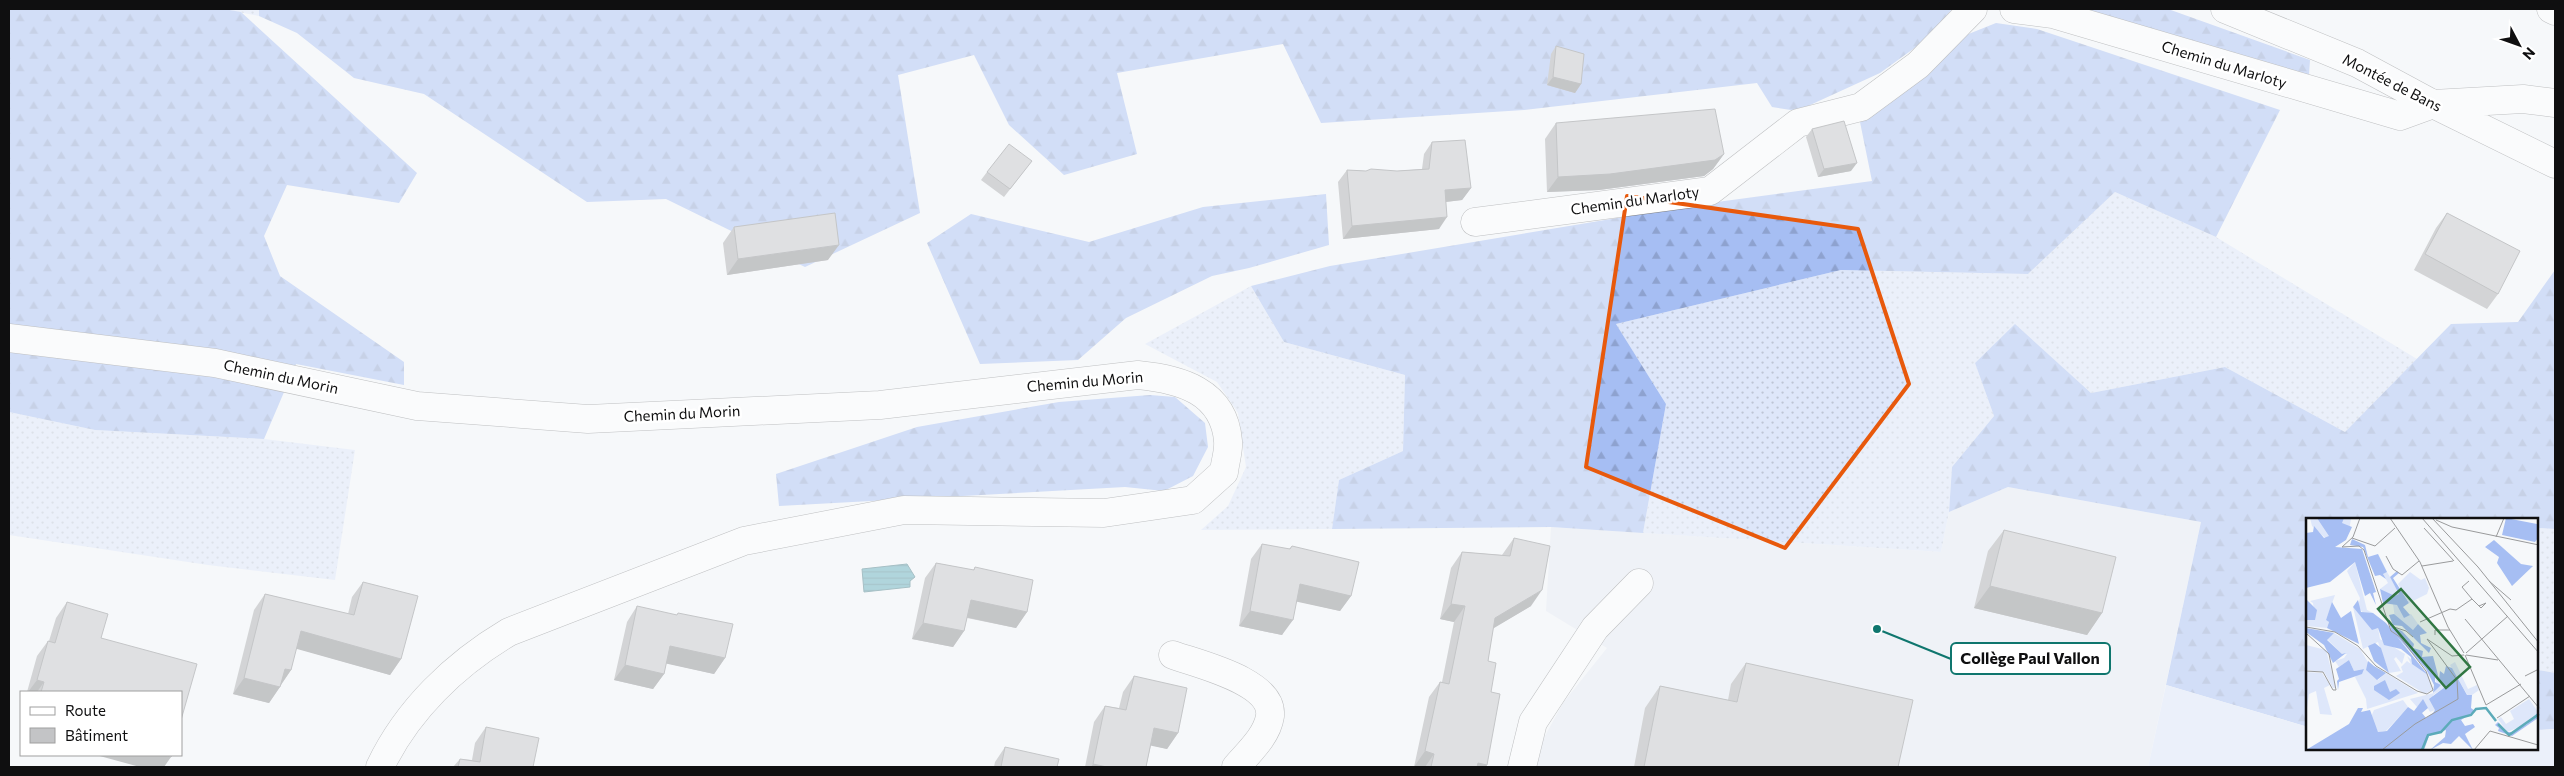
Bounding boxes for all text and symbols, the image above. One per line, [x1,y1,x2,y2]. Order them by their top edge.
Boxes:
north arrow [2494,20,2544,70]
street label: Chemin du Marloty [2160,36,2289,92]
text: N [2519,44,2539,63]
street label: Montée de Bans [2340,49,2445,115]
street label: Chemin du Marloty [1569,182,1701,218]
street label: Chemin du Morin [222,355,340,397]
street label: Chemin du Morin [1026,367,1144,395]
street label: Chemin du Morin [623,401,741,425]
inset map [2306,518,2539,751]
callout: Collège Paul Vallon [1951,643,2110,674]
text: Collège Paul Vallon [1960,648,2100,667]
legend [20,691,182,756]
text: Route [65,701,106,719]
text: Bâtiment [65,726,128,744]

